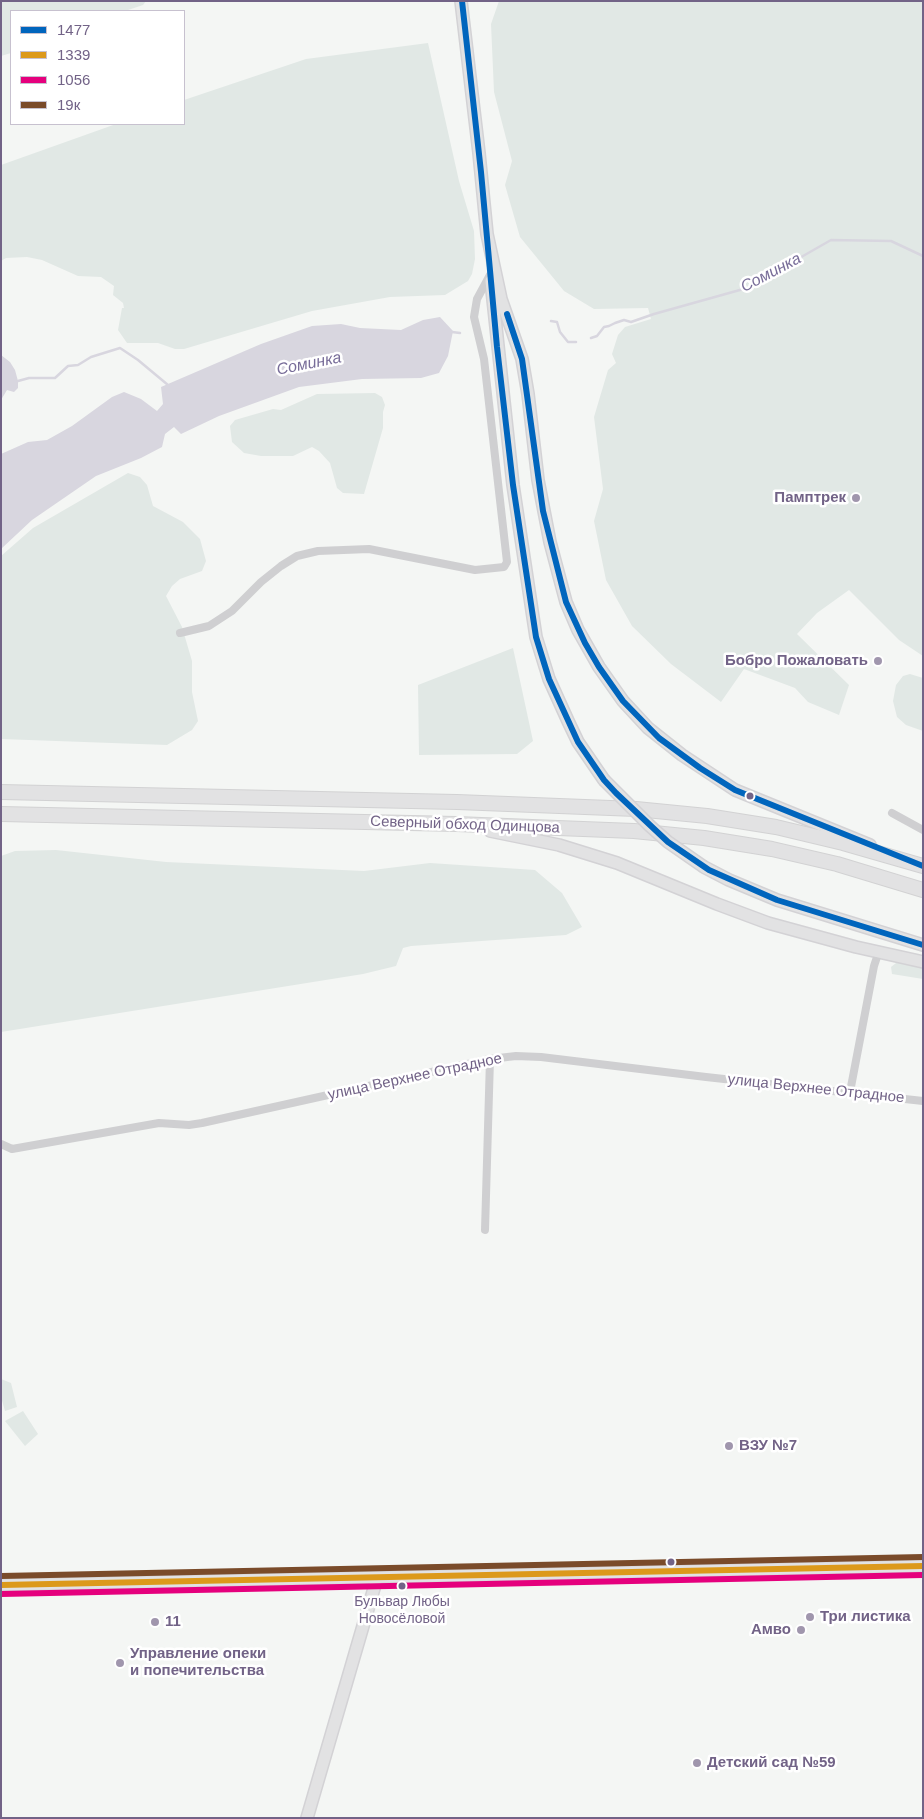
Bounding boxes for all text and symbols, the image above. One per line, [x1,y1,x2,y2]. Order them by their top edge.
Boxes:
legend [10,10,185,125]
text: 1477 [57,21,90,38]
text: 1339 [57,46,90,63]
text: 1056 [57,71,90,88]
text: 19к [57,96,80,113]
water label: Соминка [738,249,804,297]
water label: Соминка [275,348,343,380]
place label: Памптрек [774,489,846,507]
marker: Памптрек [850,492,862,504]
place label: Бобро Пожаловать [725,652,868,670]
marker: Бобро Пожаловать [872,655,884,667]
unlabelled marker [745,791,755,801]
street label: Северный обход Одинцова [370,813,560,837]
street label: улица Верхнее Отрадное [326,1050,504,1104]
street label: улица Верхнее Отрадное [727,1071,905,1107]
place label: ВЗУ №7 [739,1437,797,1455]
marker: ВЗУ №7 [723,1440,735,1452]
unlabelled marker [666,1557,676,1567]
marker: Бульвар Любы Новосёловой [397,1581,407,1591]
place label: Бульвар Любы Новосёловой [354,1594,450,1626]
place label: Три листика [820,1608,911,1626]
marker: Три листика [804,1611,816,1623]
place label: 11 [165,1613,181,1631]
marker: 11 [149,1616,161,1628]
place label: Амво [751,1621,791,1639]
marker: Амво [795,1624,807,1636]
place label: Управление опеки и попечительства [130,1645,266,1680]
marker: Управление опеки и попечительства [114,1657,126,1669]
place label: Детский сад №59 [707,1754,836,1772]
marker: Детский сад №59 [691,1757,703,1769]

